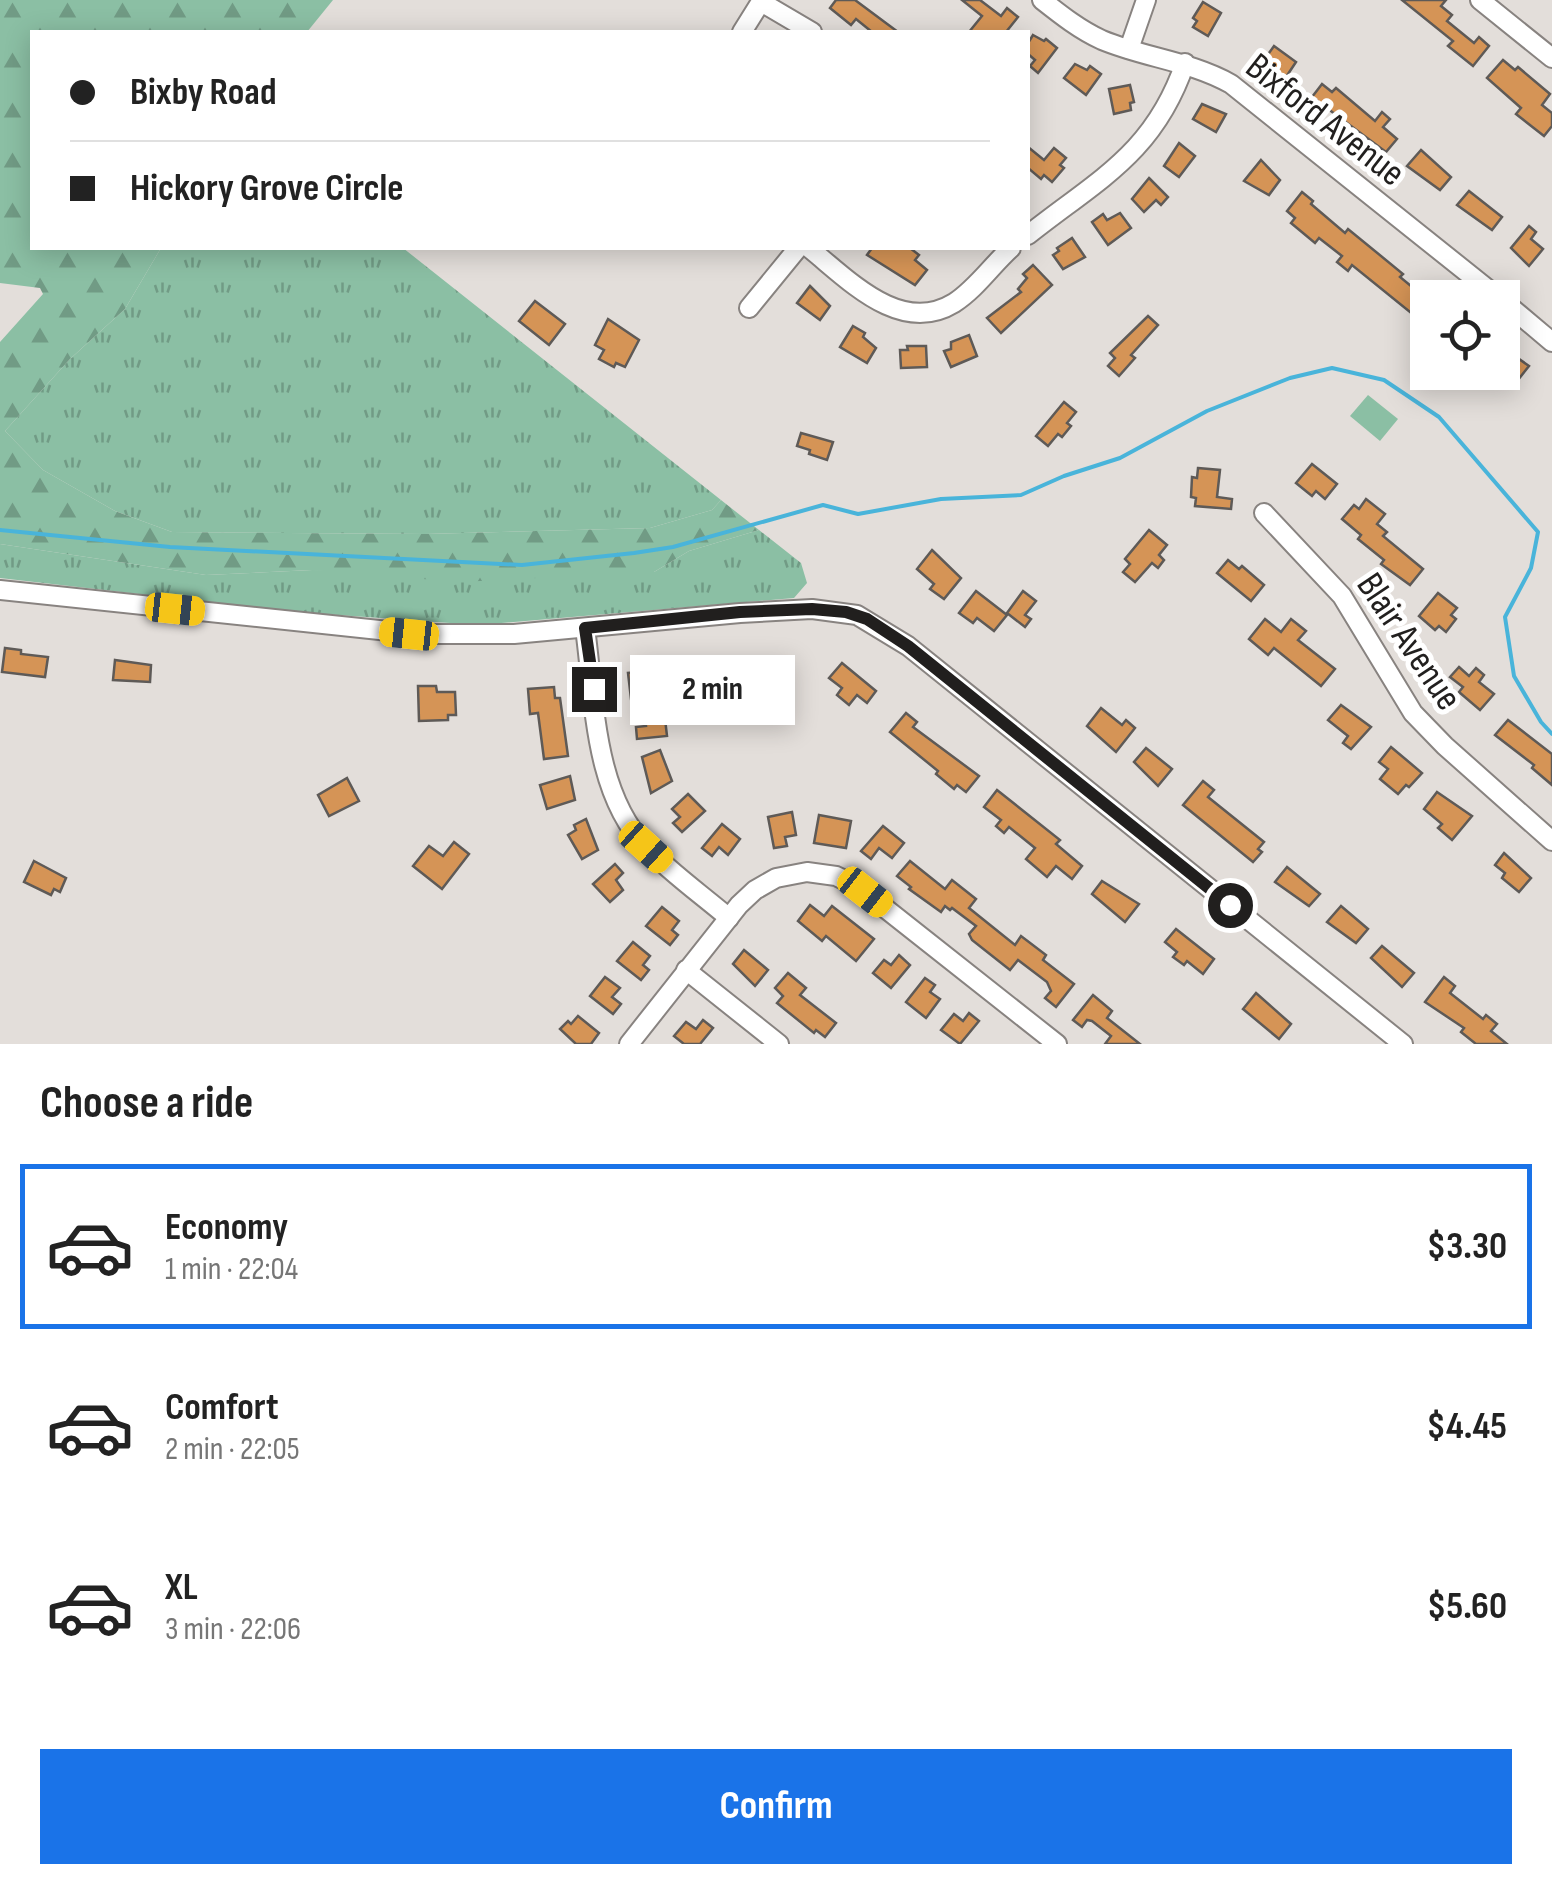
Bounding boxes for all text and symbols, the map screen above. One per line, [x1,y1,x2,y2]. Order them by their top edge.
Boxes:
street label: Bixford Avenue [1237,44,1413,196]
text: Bixby Road [130,70,276,115]
text: Hickory Grove Circle [130,166,404,211]
map controls [1410,280,1520,390]
button: locate [1410,280,1520,390]
street label: Blair Avenue [1347,565,1471,719]
car [144,591,206,627]
car [378,616,440,652]
callout: 2 min [629,654,794,724]
route end [572,667,617,712]
text: 2 min [682,670,743,709]
car [614,816,678,878]
car [832,862,898,922]
route start [1208,883,1253,928]
text: Choose a ride [40,1076,253,1131]
icon: car [45,1202,135,1292]
text: Economy [165,1205,288,1250]
text: $3.30 [1427,1224,1507,1269]
text: 1 min · 22:04 [165,1250,298,1289]
icon: car [45,1382,135,1472]
text: Comfort [165,1385,279,1430]
text: $4.45 [1427,1404,1507,1449]
text: 2 min · 22:05 [165,1430,300,1469]
icon: car [45,1562,135,1652]
text: XL [165,1565,198,1610]
text: $5.60 [1427,1584,1507,1629]
text: 3 min · 22:06 [165,1610,301,1649]
button: Confirm [40,1749,1512,1864]

